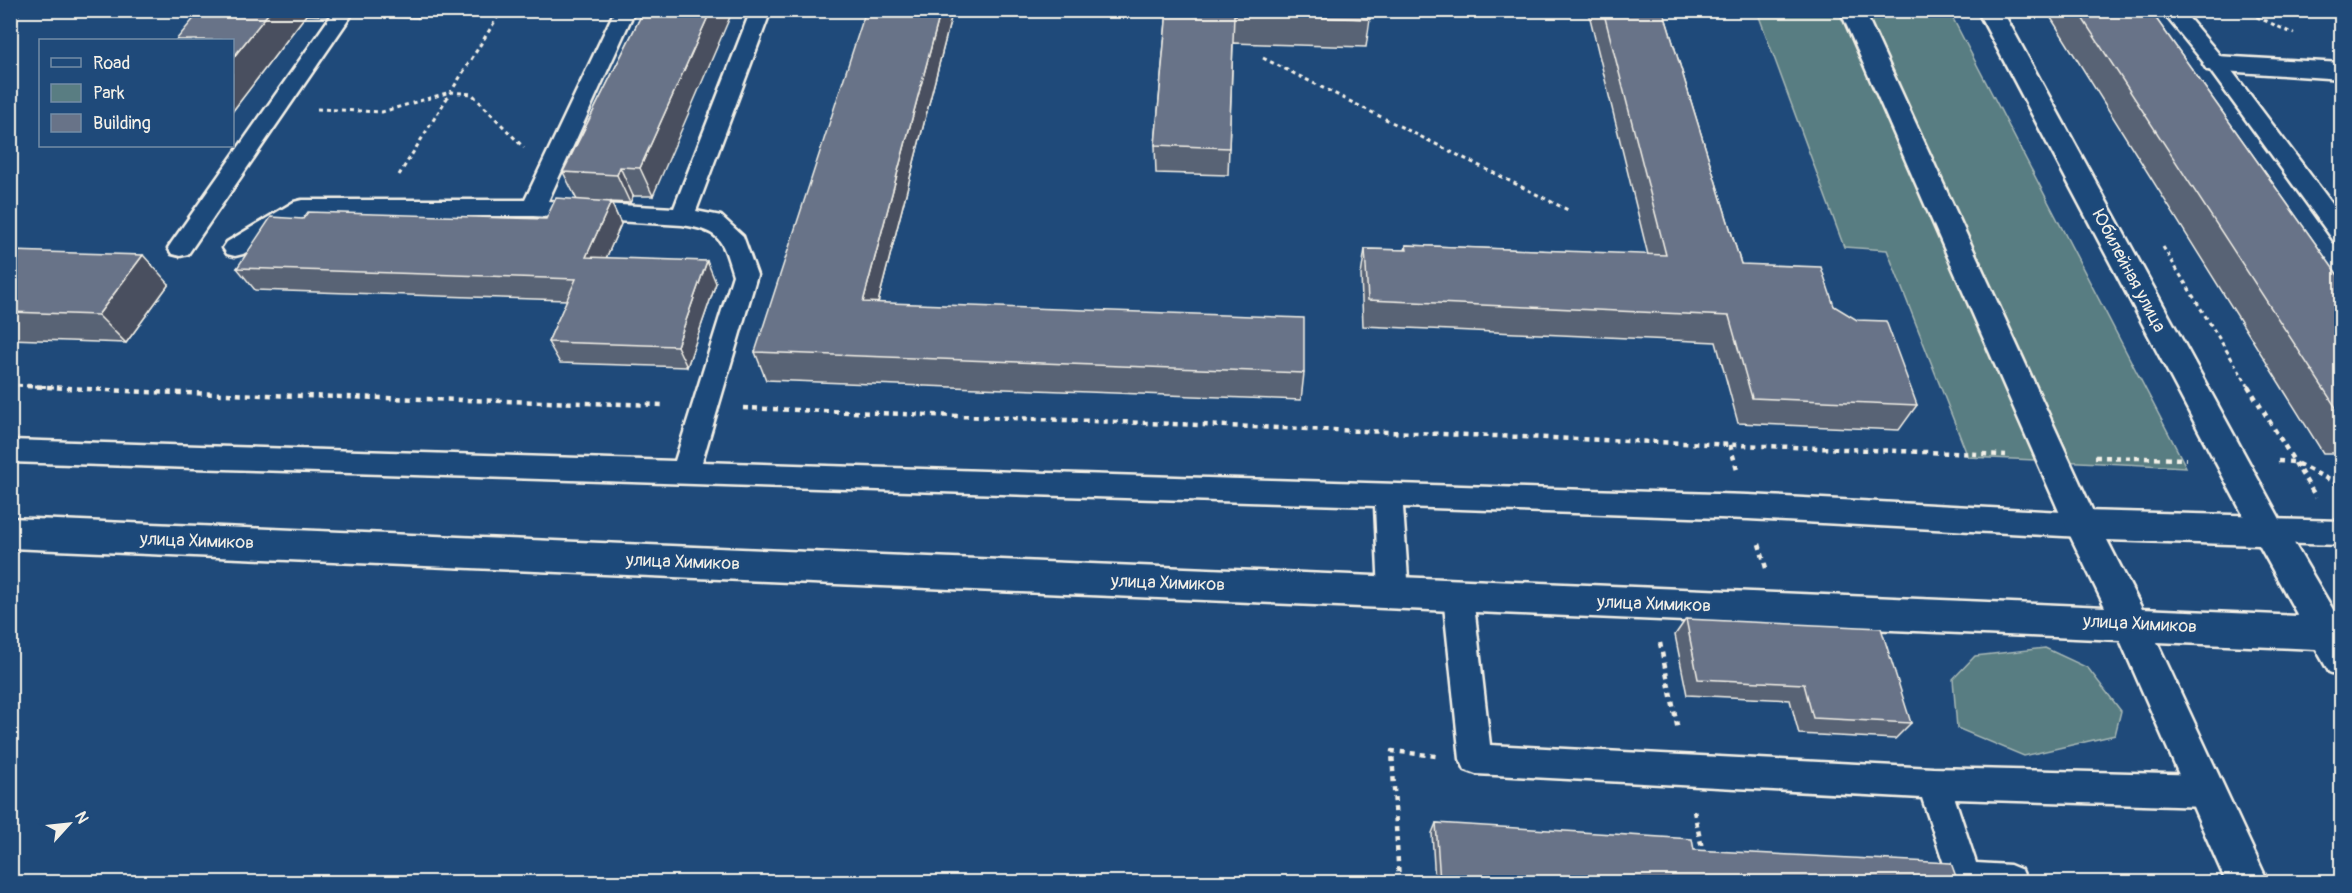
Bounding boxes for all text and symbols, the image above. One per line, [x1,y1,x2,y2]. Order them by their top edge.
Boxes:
legend [39,39,234,147]
text: Road [93,52,130,75]
text: Park [93,82,125,105]
text: Building [93,112,151,135]
street label: Юбилейная улица [2087,206,2171,336]
street label: улица Химиков [139,527,254,554]
street label: улица Химиков [625,548,740,575]
street label: улица Химиков [1110,569,1225,596]
street label: улица Химиков [1596,590,1711,617]
street label: улица Химиков [2081,609,2198,638]
north arrow [39,794,99,854]
text: N [70,808,93,827]

